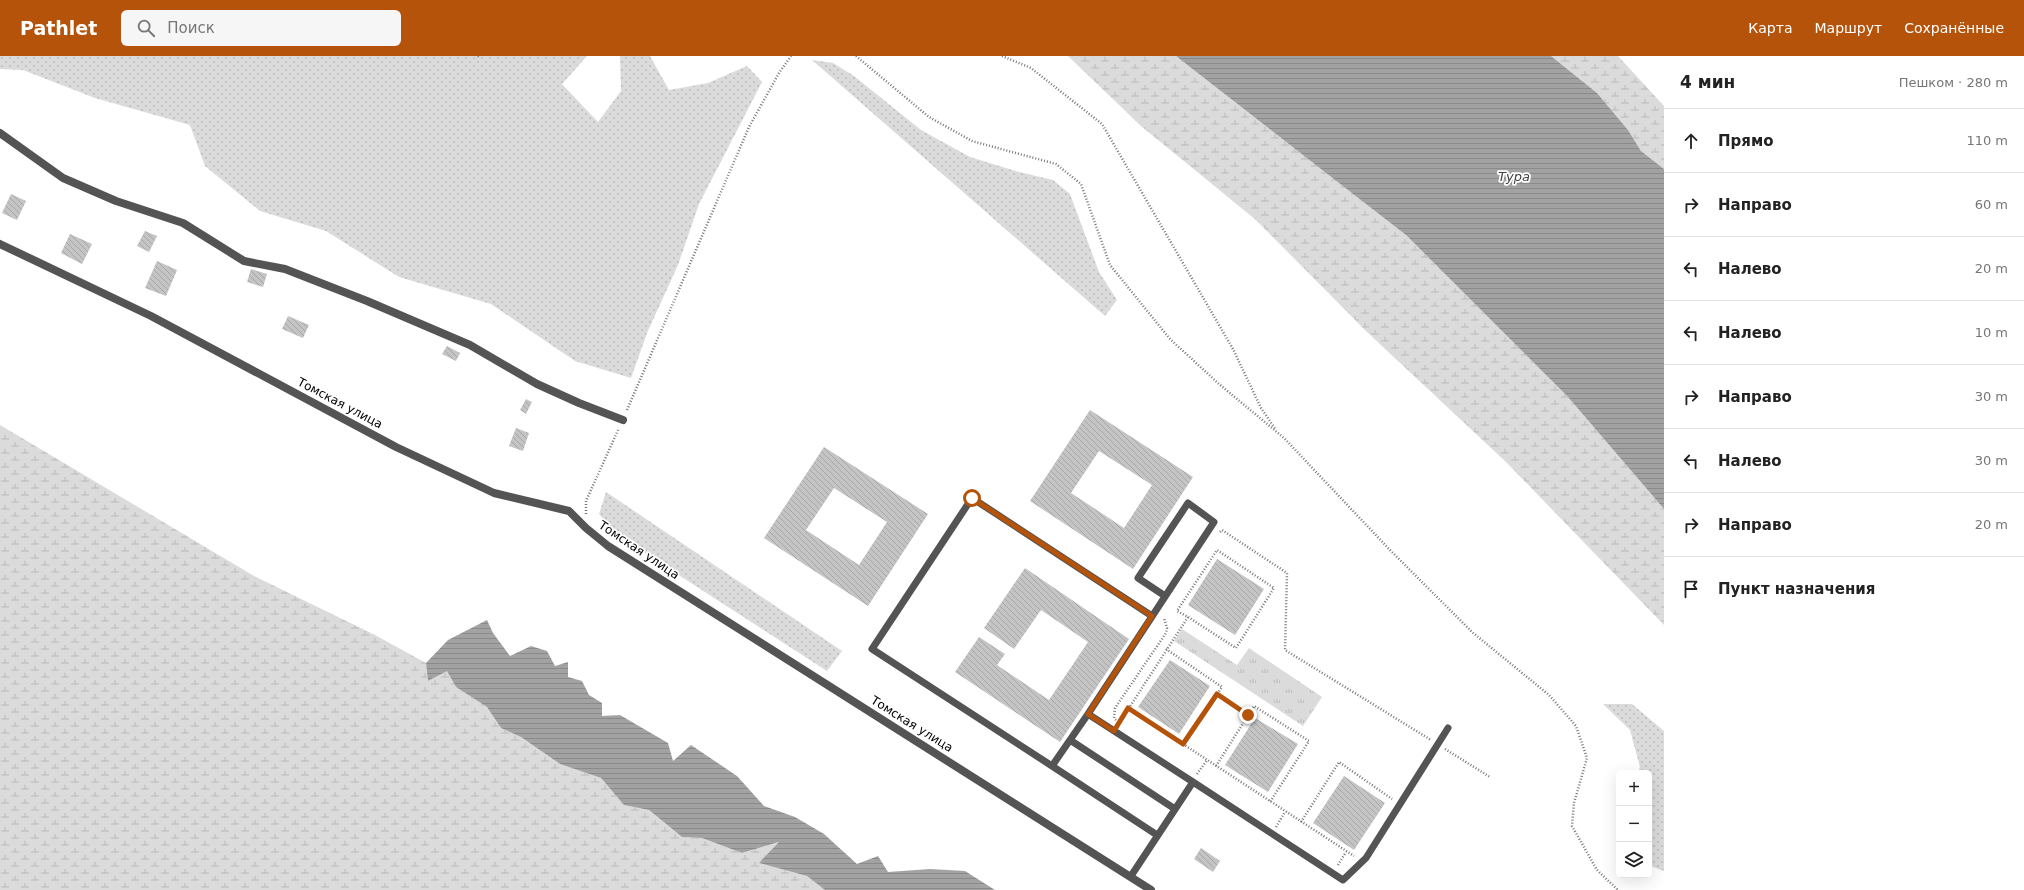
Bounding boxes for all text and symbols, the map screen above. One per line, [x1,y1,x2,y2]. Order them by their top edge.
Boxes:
search box [121,10,401,46]
text: Pathlet [20,17,97,39]
icon: search [135,17,157,39]
text: Поиск [167,19,215,37]
text: Карта [1748,20,1792,36]
text: Маршрут [1814,20,1882,36]
text: Сохранённые [1904,20,2004,36]
text: 4 мин [1680,72,1735,92]
text: Пешком · 280 m [1899,75,2008,90]
icon: ahead [1680,130,1702,152]
text: Прямо [1718,132,1774,150]
text: 110 m [1966,133,2008,148]
water label: Тура [1498,169,1530,184]
icon: right [1680,194,1702,216]
text: Направо [1718,196,1792,214]
text: 60 m [1975,197,2008,212]
icon: left [1680,258,1702,280]
text: Налево [1718,260,1782,278]
text: 20 m [1975,261,2008,276]
icon: left [1680,322,1702,344]
text: Налево [1718,324,1782,342]
text: 10 m [1975,325,2008,340]
street label: Томская улица [294,374,385,431]
icon: right [1680,386,1702,408]
text: Направо [1718,388,1792,406]
text: 30 m [1975,389,2008,404]
icon: left [1680,450,1702,472]
text: Налево [1718,452,1782,470]
text: 30 m [1975,453,2008,468]
route start [963,489,981,507]
icon: right [1680,514,1702,536]
text: Направо [1718,516,1792,534]
street label: Томская улица [595,517,682,582]
text: 20 m [1975,517,2008,532]
icon: arrive [1680,578,1702,600]
text: Пункт назначения [1718,580,1875,598]
street label: Томская улица [868,693,956,755]
route end [1239,706,1257,724]
map controls [1616,770,1652,878]
button: + [1616,770,1652,806]
button: − [1616,806,1652,842]
button: layers [1616,842,1652,878]

